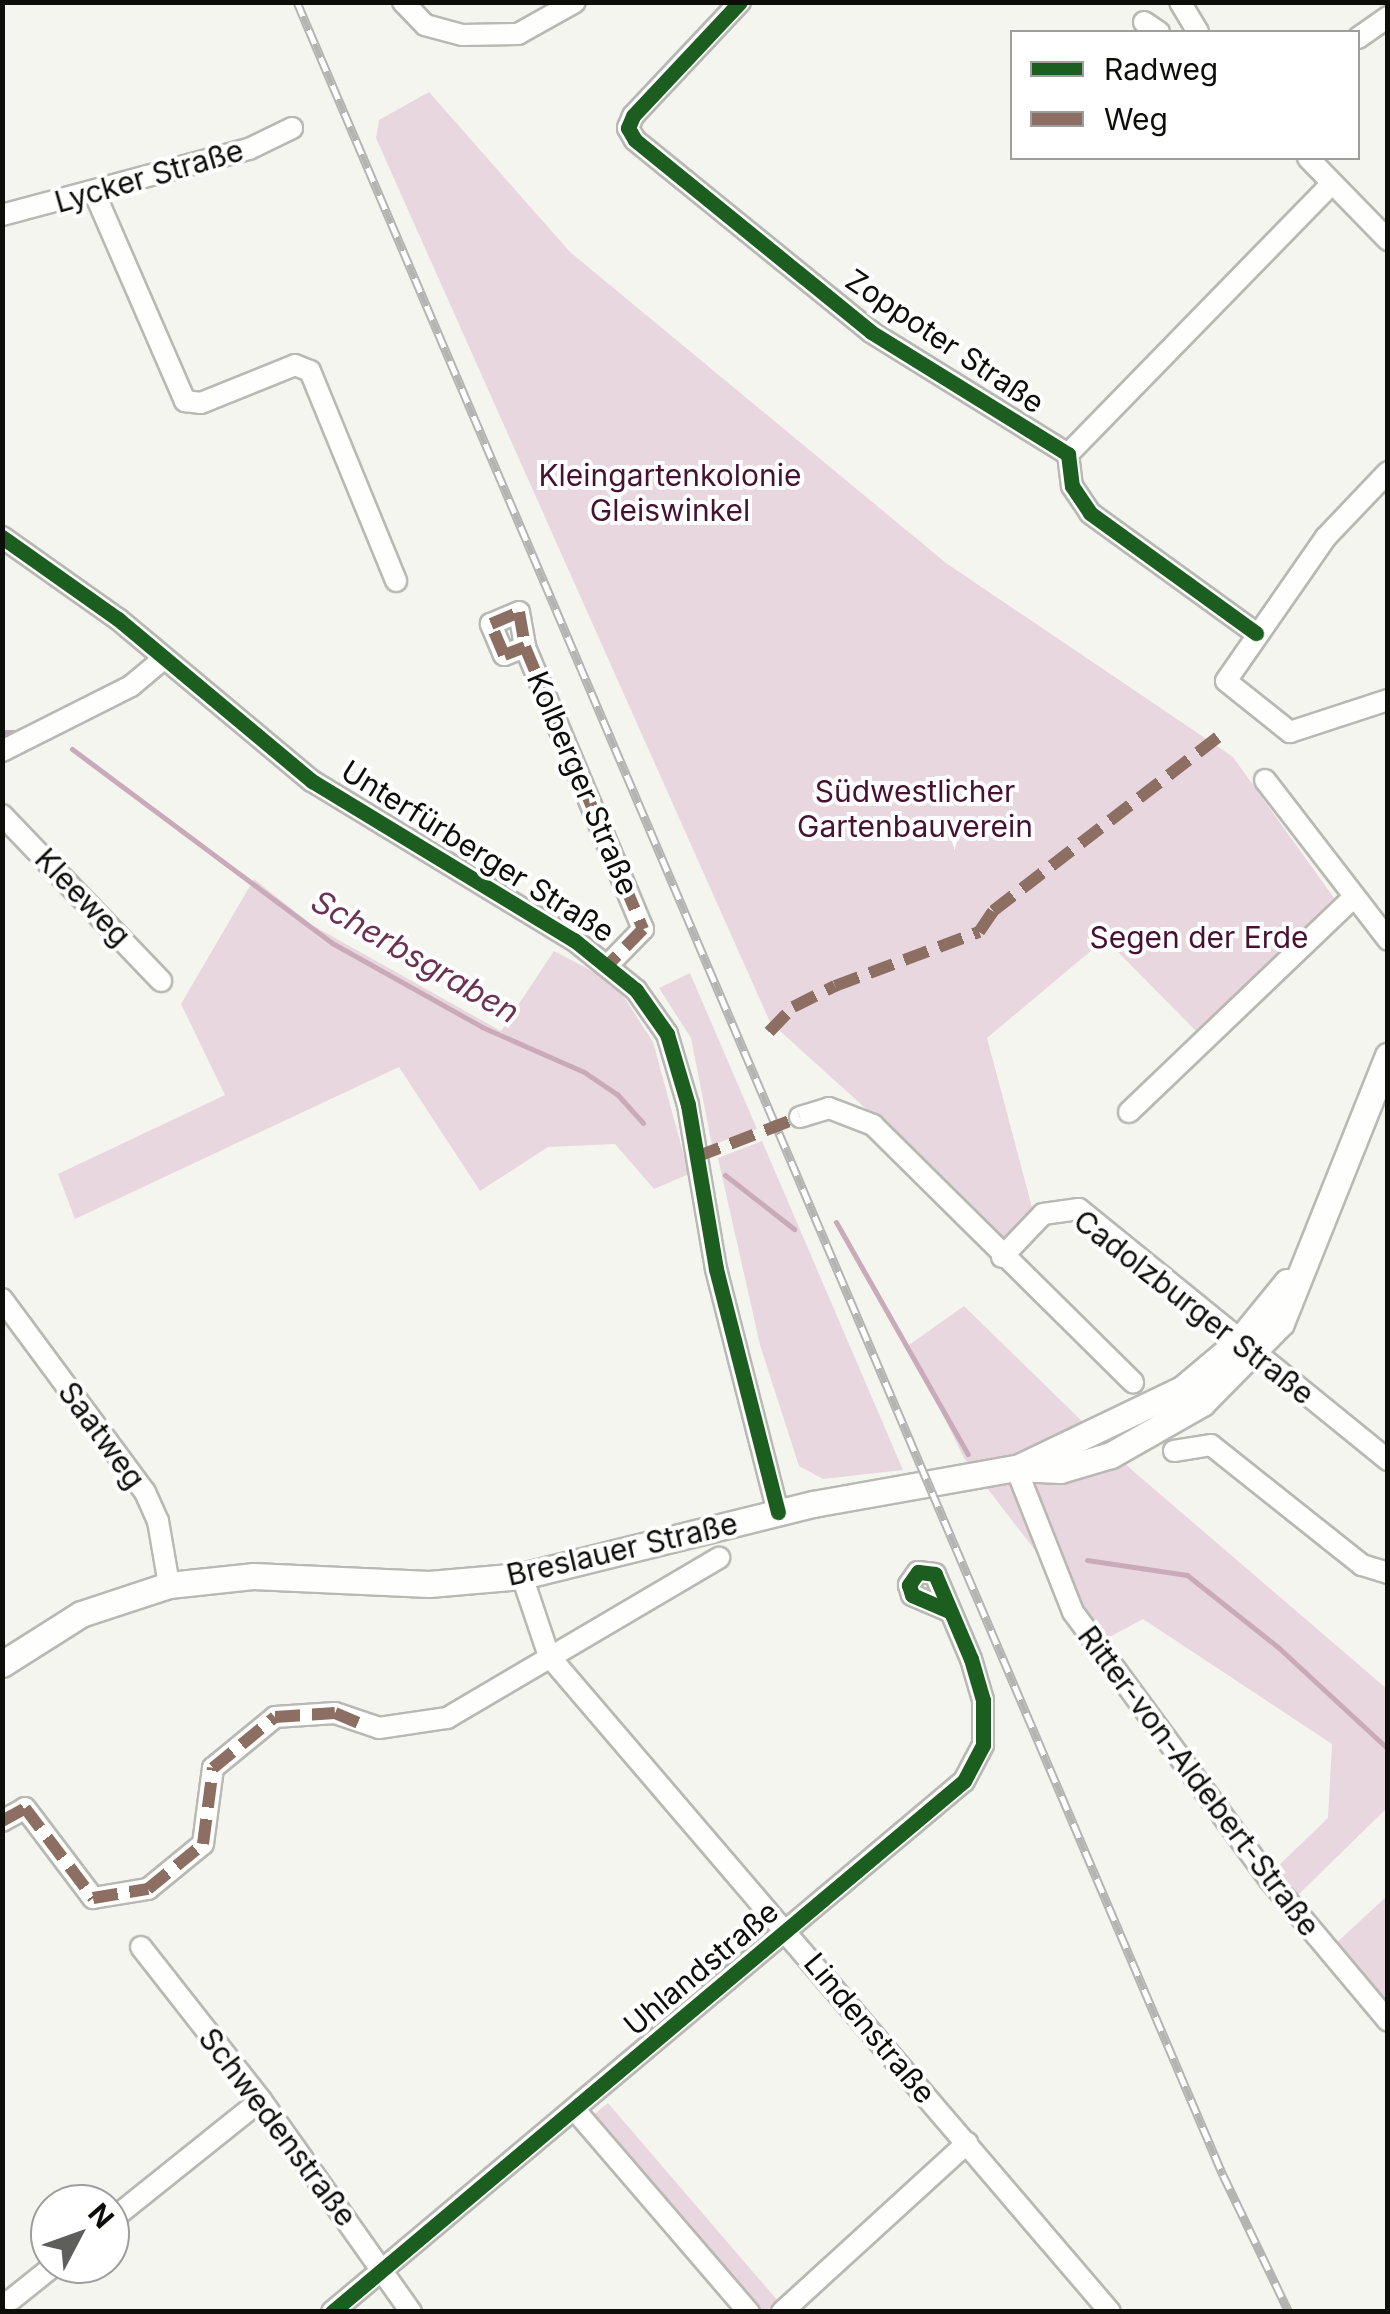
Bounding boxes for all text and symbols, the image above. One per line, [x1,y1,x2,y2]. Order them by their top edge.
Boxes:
legend [1010,30,1360,160]
text: Radweg [1104,51,1218,87]
text: Weg [1104,101,1168,137]
street label: Lycker Straße [51,132,247,220]
street label: Zoppoter Straße [839,261,1051,421]
park label: Kleingartenkolonie Gleiswinkel [538,457,802,528]
street label: Kolberger Straße [520,666,646,900]
street label: Unterfürberger Straße [335,752,621,950]
park label: Südwestlicher Gartenbauverein [797,773,1033,844]
street label: Kleeweg [28,841,138,953]
water label: Scherbsgraben [305,882,525,1032]
park label: Segen der Erde [1089,919,1309,955]
street label: Cadolzburger Straße [1067,1202,1321,1412]
street label: Saatweg [51,1375,153,1495]
street label: Breslauer Straße [503,1505,741,1593]
street label: Ritter-von-Aldebert-Straße [1071,1619,1327,1943]
street label: Uhlandstraße [617,1893,785,2043]
street label: Lindenstraße [797,1945,943,2111]
street label: Schwedenstraße [192,2021,364,2233]
north arrow [30,2184,130,2284]
text: N [81,2196,121,2235]

